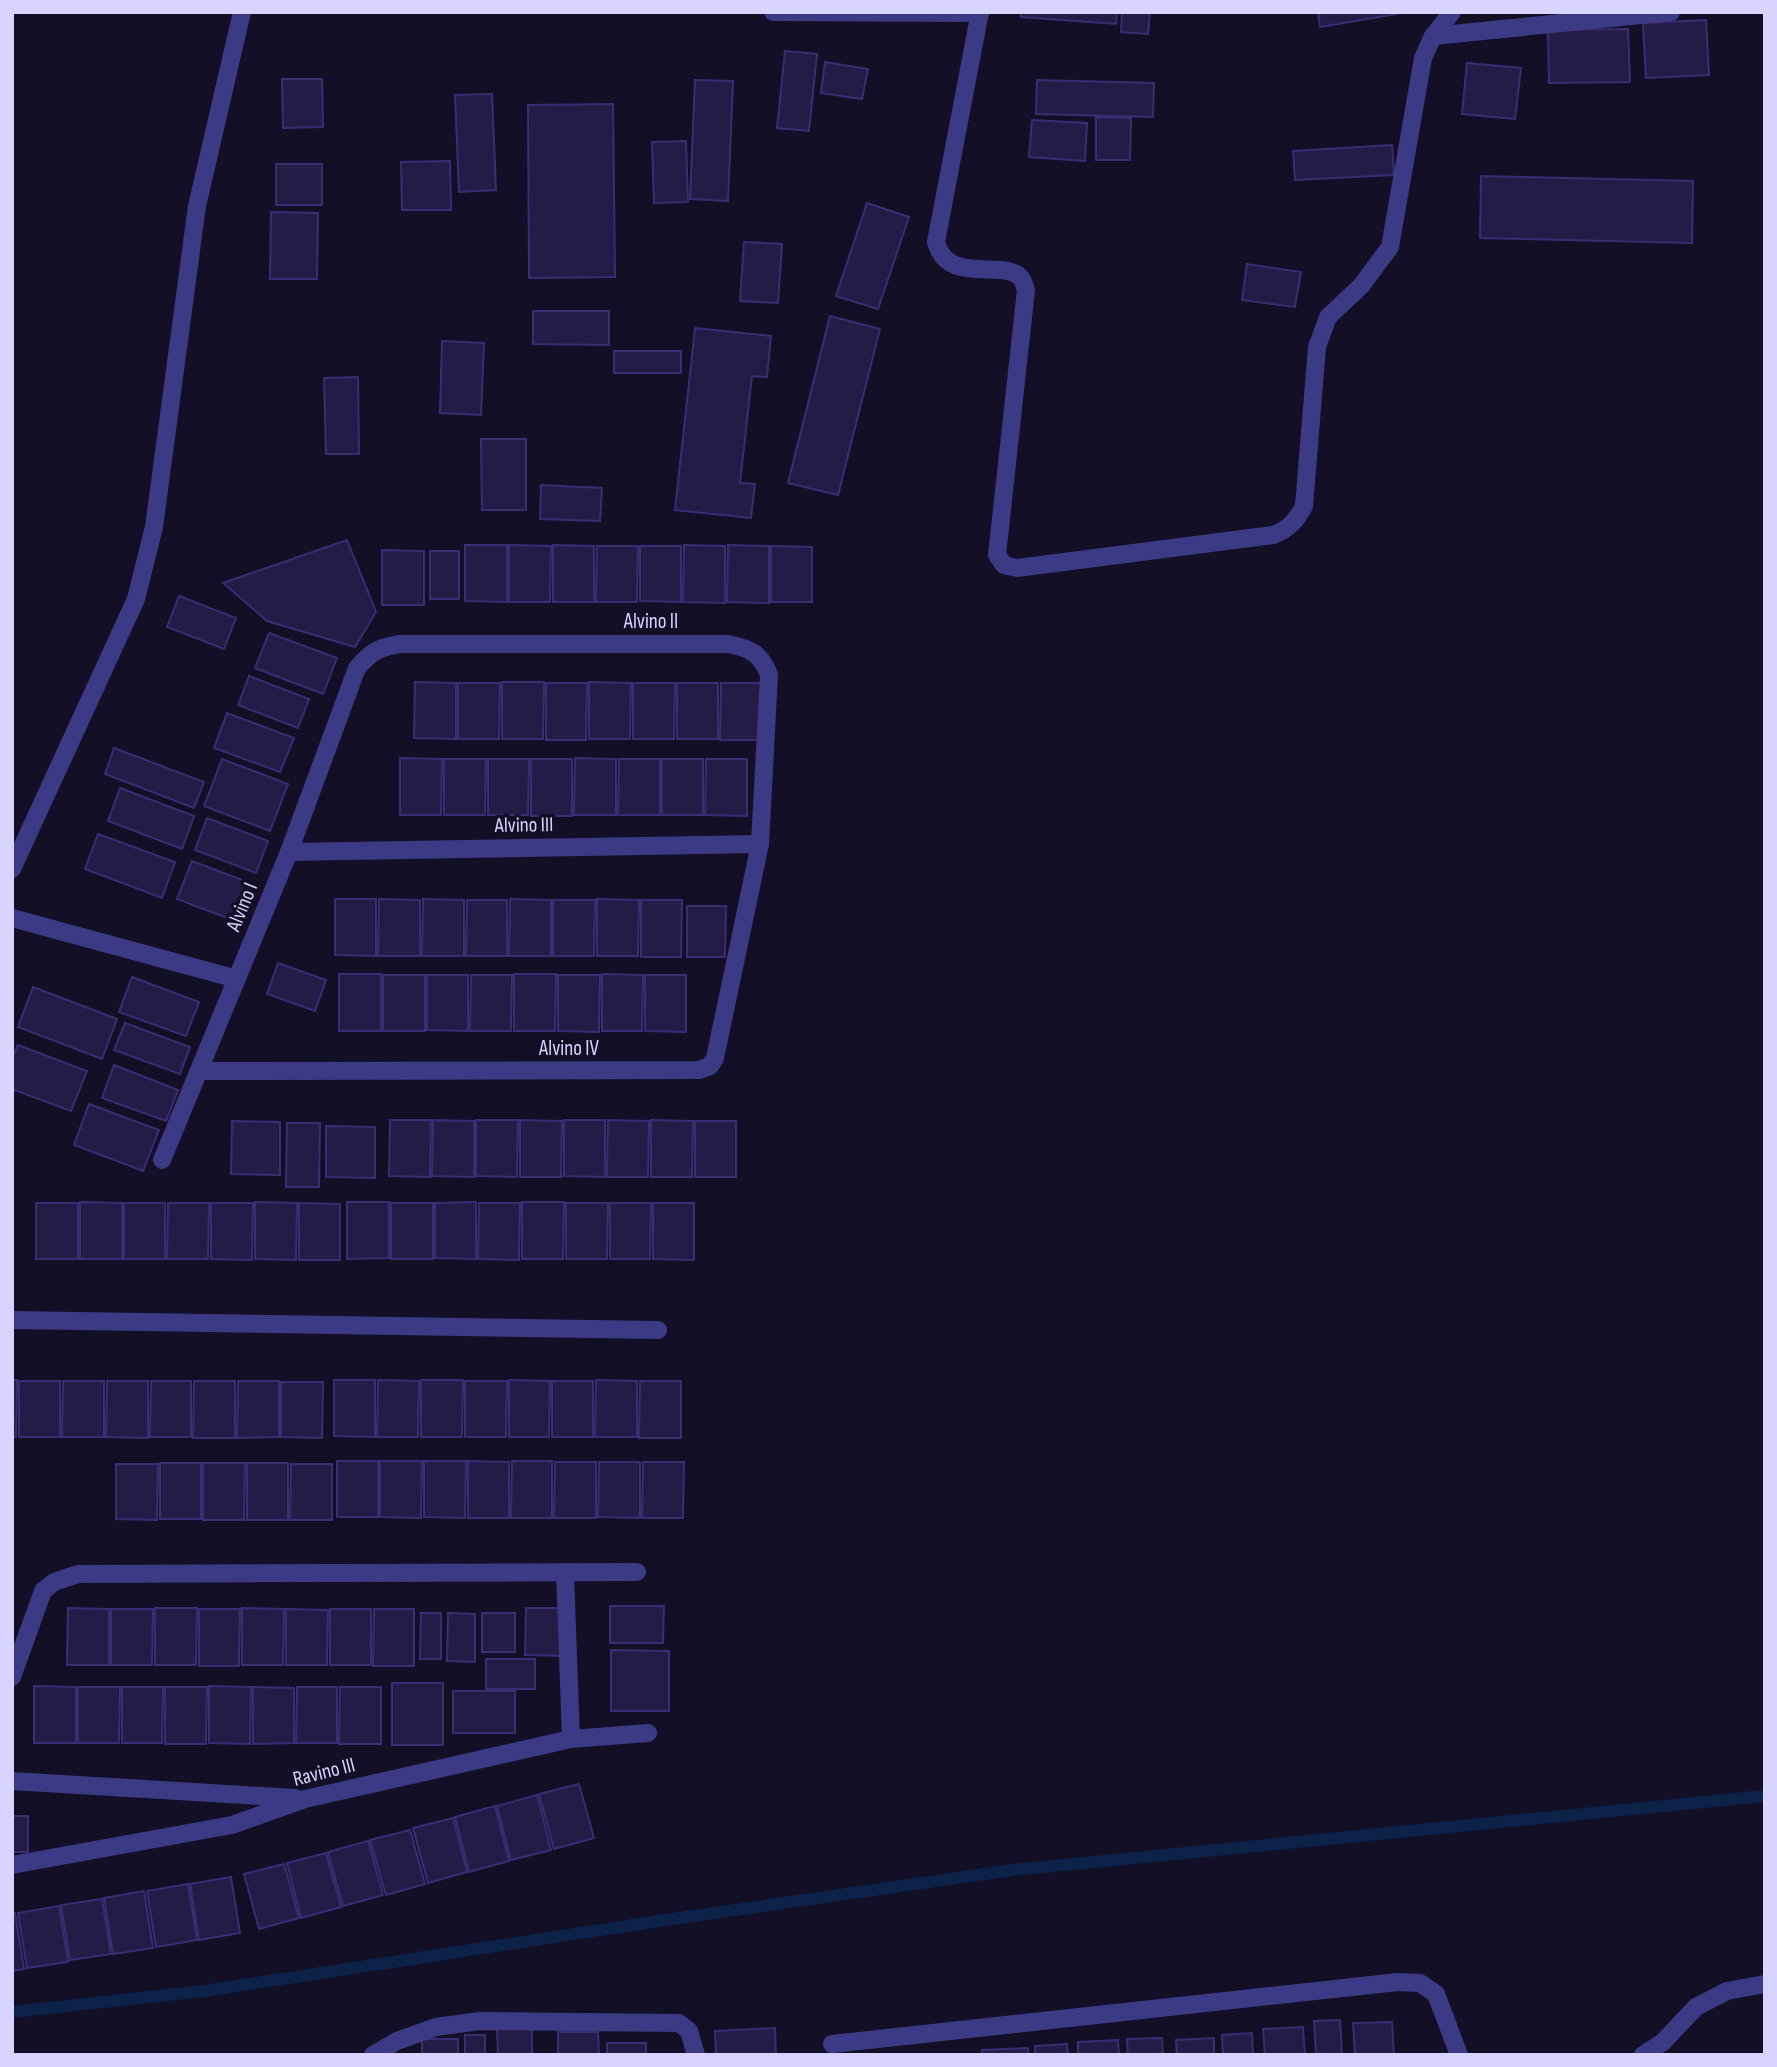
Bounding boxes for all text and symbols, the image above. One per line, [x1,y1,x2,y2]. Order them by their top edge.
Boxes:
street label: Alvino II [623,609,678,634]
street label: Alvino III [493,812,554,838]
street label: Alvino I [221,879,263,936]
street label: Alvino IV [538,1036,600,1061]
street label: Ravino III [290,1752,358,1792]

